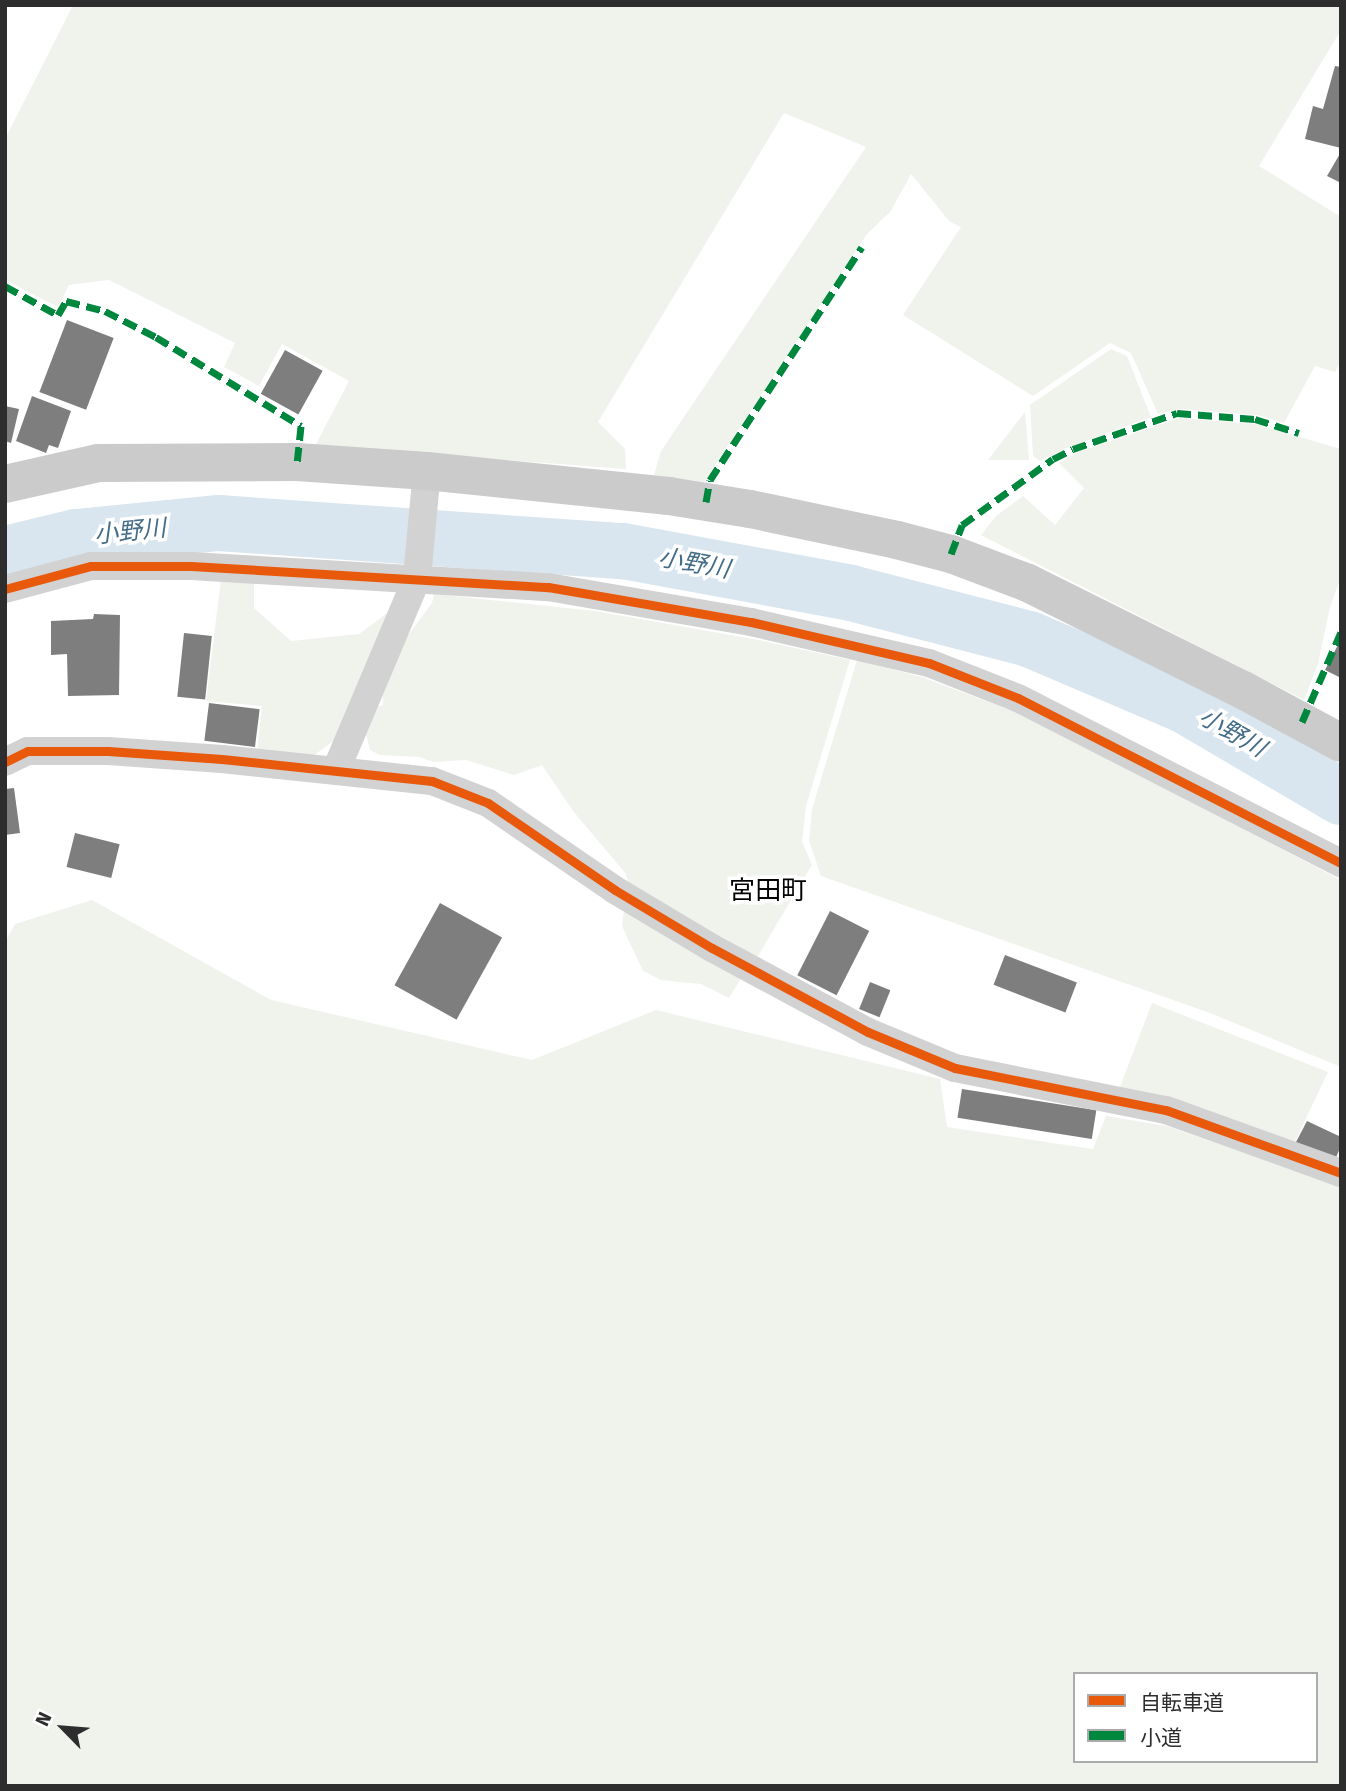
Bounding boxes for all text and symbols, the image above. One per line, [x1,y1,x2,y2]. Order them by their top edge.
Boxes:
water label: 小野川 [93,514,167,550]
water label: 小野川 [656,544,732,584]
water label: 小野川 [1194,703,1270,763]
district label: 宮田町 [729,875,807,907]
legend [1073,1672,1318,1763]
text: 自転車道 [1140,1690,1224,1716]
north arrow [28,1693,98,1763]
text: N [30,1708,57,1729]
text: 小道 [1140,1725,1182,1751]

